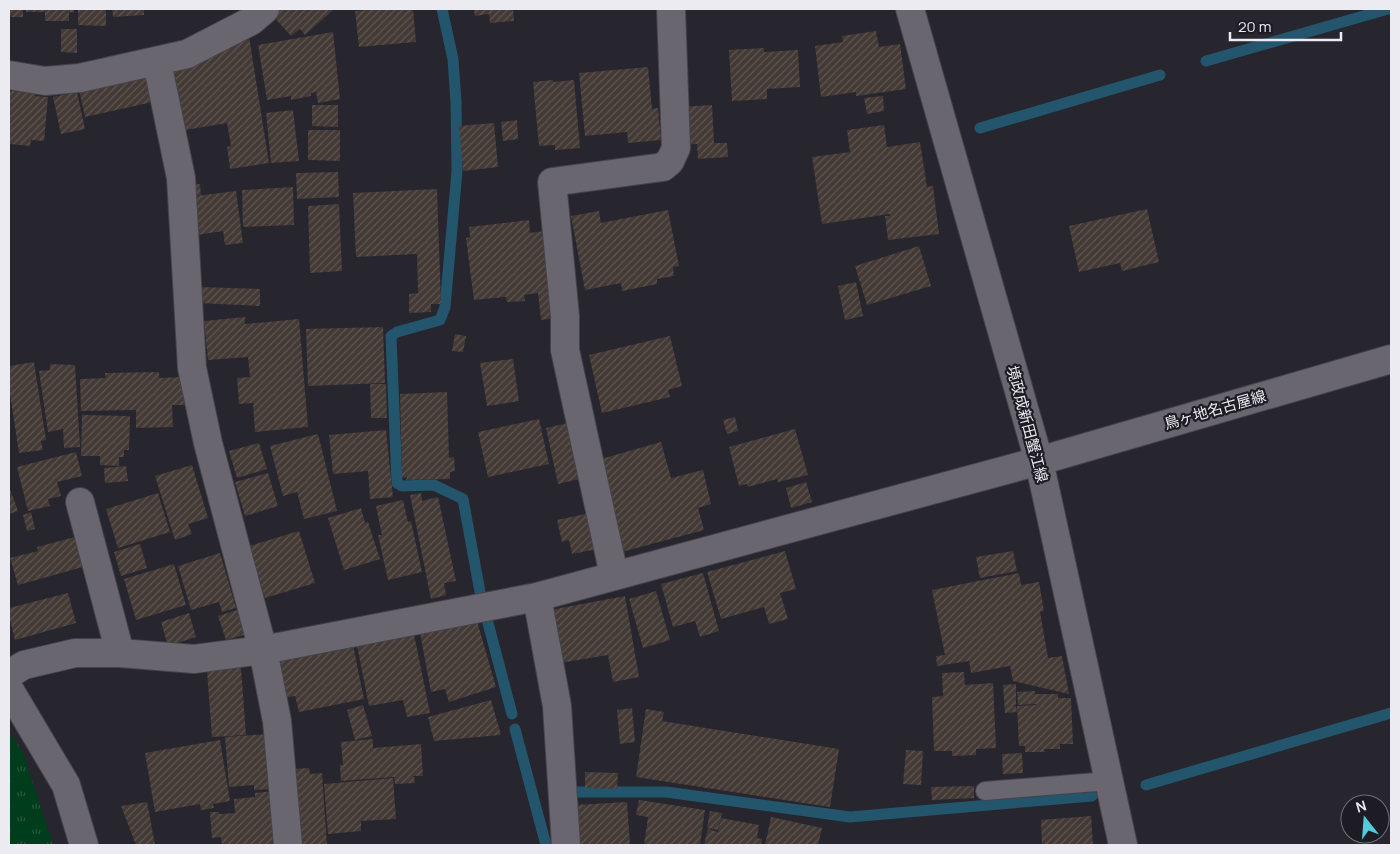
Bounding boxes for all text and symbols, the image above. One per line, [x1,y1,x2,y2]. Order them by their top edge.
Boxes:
scale bar [1230,10,1341,42]
text: 20 m [1238,16,1271,37]
street label: 境政成新田蟹江線 [1002,363,1053,485]
street label: 鳥ヶ地名古屋線 [1161,385,1268,434]
north arrow [1340,794,1390,844]
text: N [1353,796,1369,817]

